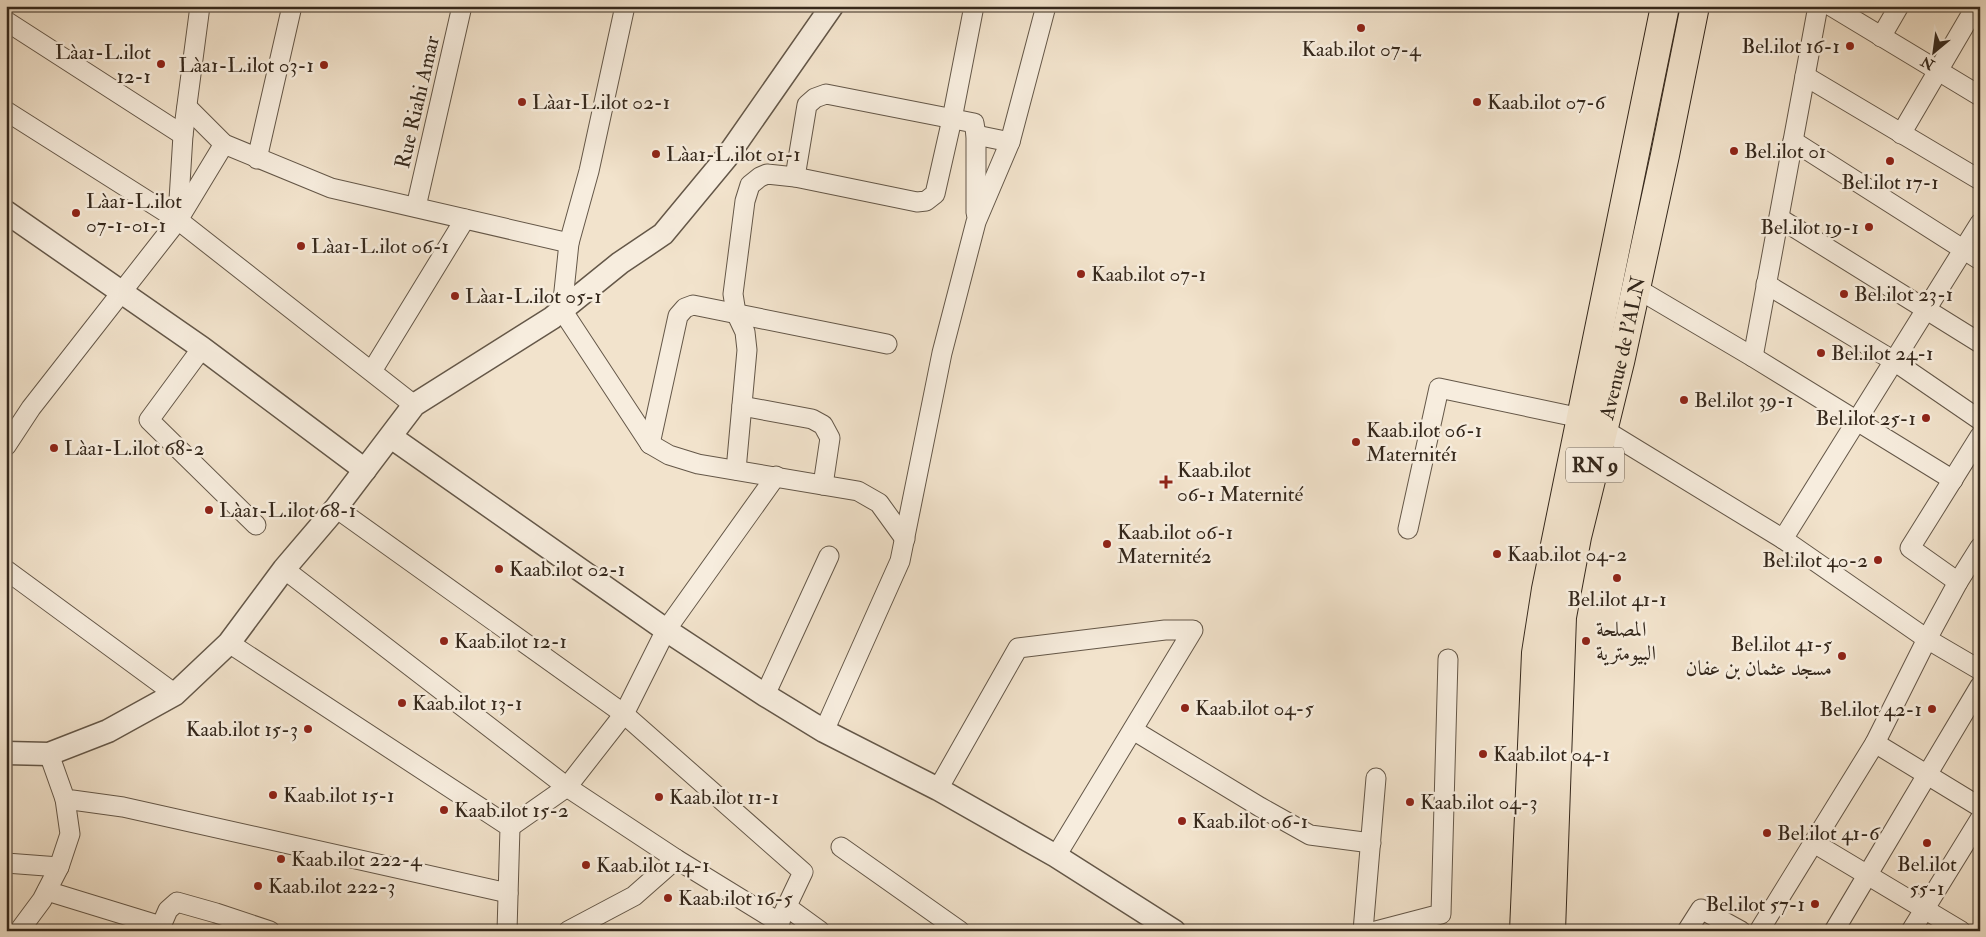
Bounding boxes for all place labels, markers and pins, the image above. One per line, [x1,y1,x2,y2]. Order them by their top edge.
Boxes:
marker: Kaab.ilot 07-4 [1355,22,1367,34]
place label: Bel.ilot 16-1 [1741,33,1840,60]
place label: Kaab.ilot 07-4 [1301,36,1422,63]
place label: Làa1-L.ilot 12-1 [55,39,151,90]
marker: Bel.ilot 16-1 [1844,40,1856,52]
place label: Làa1-L.ilot 03-1 [178,52,314,79]
marker: Làa1-L.ilot 12-1 [155,58,167,70]
marker: Làa1-L.ilot 03-1 [318,59,330,71]
place label: Làa1-L.ilot 02-1 [532,89,670,116]
place label: Kaab.ilot 07-6 [1487,89,1607,116]
marker: Làa1-L.ilot 02-1 [516,96,528,108]
marker: Kaab.ilot 07-6 [1471,96,1483,108]
place label: Bel.ilot 01 [1744,138,1826,165]
place label: Làa1-L.ilot 01-1 [666,141,801,168]
marker: Bel.ilot 01 [1728,145,1740,157]
marker: Làa1-L.ilot 01-1 [650,148,662,160]
marker: Bel.ilot 17-1 [1884,155,1896,167]
place label: Bel.ilot 17-1 [1841,169,1939,196]
place label: Làa1-L.ilot 07-1-01-1 [86,188,182,239]
marker: Làa1-L.ilot 07-1-01-1 [70,207,82,219]
place label: Bel.ilot 19-1 [1760,214,1859,241]
marker: Bel.ilot 19-1 [1863,221,1875,233]
place label: Làa1-L.ilot 06-1 [311,233,449,260]
marker: Làa1-L.ilot 06-1 [295,240,307,252]
place label: Kaab.ilot 07-1 [1091,261,1206,288]
marker: Kaab.ilot 07-1 [1075,268,1087,280]
place label: Bel.ilot 23-1 [1854,281,1953,308]
place label: Làa1-L.ilot 05-1 [465,283,602,310]
marker: Bel.ilot 23-1 [1838,288,1850,300]
marker: Làa1-L.ilot 05-1 [449,290,461,302]
place label: Bel.ilot 24-1 [1831,340,1934,367]
marker: Bel.ilot 24-1 [1815,347,1827,359]
place label: Bel.ilot 39-1 [1694,387,1793,414]
marker: Bel.ilot 39-1 [1678,394,1690,406]
place label: Bel.ilot 25-1 [1816,405,1916,432]
marker: Bel.ilot 25-1 [1920,412,1932,424]
place label: Kaab.ilot 06-1 Maternité1 [1366,417,1482,468]
place label: Làa1-L.ilot 68-2 [64,435,204,462]
marker: Kaab.ilot 06-1 Maternité1 [1350,436,1362,448]
marker: Làa1-L.ilot 68-2 [48,442,60,454]
place label: Kaab.ilot 06-1 Maternité [1177,457,1303,508]
marker: Kaab.ilot 06-1 Maternité [1159,475,1173,489]
place label: Làa1-L.ilot 68-1 [219,497,356,524]
marker: Làa1-L.ilot 68-1 [203,504,215,516]
place label: Kaab.ilot 06-1 Maternité2 [1117,519,1233,570]
marker: Kaab.ilot 06-1 Maternité2 [1101,538,1113,550]
place label: Kaab.ilot 04-2 [1507,541,1627,568]
place label: Bel.ilot 40-2 [1762,547,1868,574]
marker: Kaab.ilot 04-2 [1491,548,1503,560]
marker: Bel.ilot 40-2 [1872,554,1884,566]
place label: Kaab.ilot 02-1 [509,556,625,583]
marker: Kaab.ilot 02-1 [493,563,505,575]
marker: Bel.ilot 41-1 [1611,572,1623,584]
place label: Bel.ilot 41-1 [1567,586,1667,613]
place label: المصلحة البيومترية [1596,616,1656,667]
place label: Kaab.ilot 12-1 [454,628,567,655]
place label: Bel.ilot 41-5 مسجد عثمان بن عفان [1685,631,1833,682]
marker: Kaab.ilot 12-1 [438,635,450,647]
marker: المصلحة البيومترية [1580,635,1592,647]
marker: Bel.ilot 41-5 مسجد عثمان بن عفان [1836,650,1848,662]
place label: Kaab.ilot 13-1 [412,690,522,717]
place label: Kaab.ilot 04-5 [1195,695,1314,722]
place label: Bel.ilot 42-1 [1819,696,1922,723]
marker: Kaab.ilot 13-1 [396,697,408,709]
marker: Kaab.ilot 04-5 [1179,702,1191,714]
marker: Bel.ilot 42-1 [1926,703,1938,715]
place label: Kaab.ilot 15-3 [186,716,298,743]
marker: Kaab.ilot 15-3 [302,723,314,735]
place label: Kaab.ilot 04-1 [1493,741,1610,768]
marker: Kaab.ilot 04-1 [1477,748,1489,760]
place label: Kaab.ilot 15-1 [283,782,395,809]
place label: Kaab.ilot 11-1 [669,784,779,811]
marker: Kaab.ilot 15-1 [267,789,279,801]
place label: Kaab.ilot 04-3 [1420,789,1538,816]
marker: Kaab.ilot 11-1 [653,791,665,803]
marker: Kaab.ilot 04-3 [1404,796,1416,808]
place label: Kaab.ilot 15-2 [454,797,569,824]
marker: Kaab.ilot 15-2 [438,804,450,816]
place label: Kaab.ilot 06-1 [1192,808,1308,835]
marker: Kaab.ilot 06-1 [1176,815,1188,827]
place label: Bel.ilot 41-6 [1777,820,1881,847]
marker: Bel.ilot 41-6 [1761,827,1773,839]
marker: Bel.ilot 55-1 [1921,837,1933,849]
place label: Kaab.ilot 222-4 [291,846,423,873]
place label: Bel.ilot 55-1 [1897,851,1957,902]
place label: Kaab.ilot 14-1 [596,852,710,879]
marker: Kaab.ilot 222-4 [275,853,287,865]
marker: Kaab.ilot 14-1 [580,859,592,871]
place label: Kaab.ilot 222-3 [268,873,395,900]
marker: Kaab.ilot 222-3 [252,880,264,892]
place label: Kaab.ilot 16-5 [678,885,793,912]
place label: Bel.ilot 57-1 [1706,891,1805,918]
marker: Kaab.ilot 16-5 [662,892,674,904]
marker: Bel.ilot 57-1 [1809,898,1821,910]

